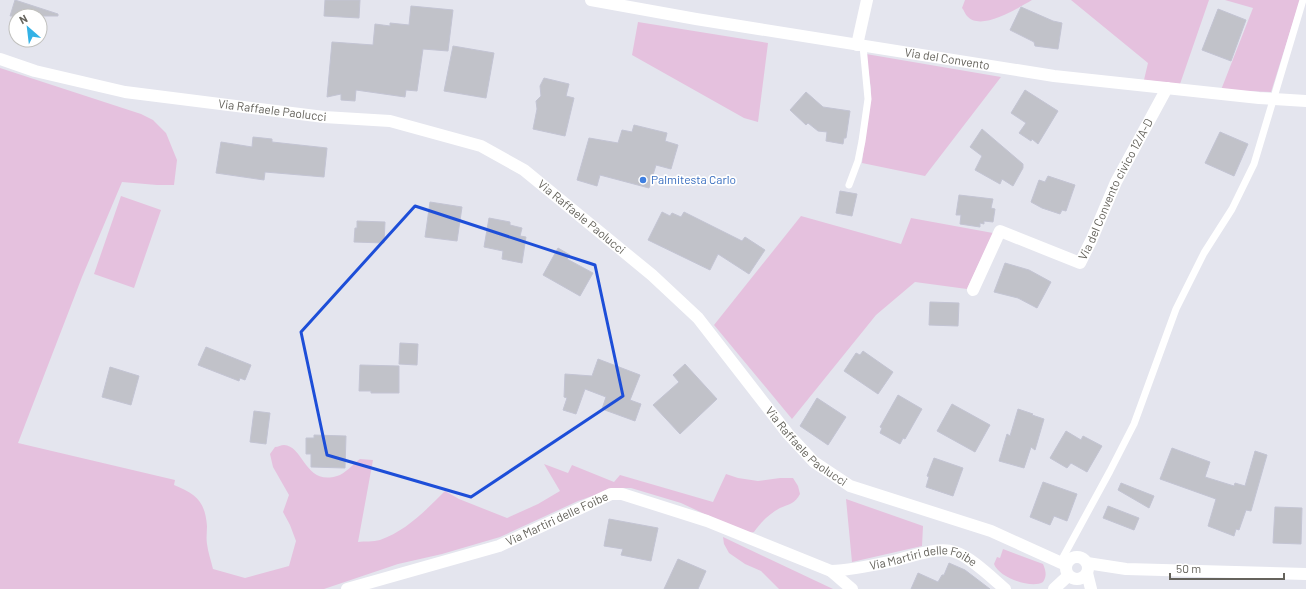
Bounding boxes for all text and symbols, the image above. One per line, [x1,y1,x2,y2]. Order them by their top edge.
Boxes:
north arrow [8,8,48,48]
text: N [17,11,29,26]
street label: Via del Convento [904,44,991,72]
street label: Via Raffaele Paolucci [218,96,327,123]
street label: Via del Convento civico 12/A-D [1075,116,1155,262]
place label: Palmitesta Carlo [651,172,736,186]
marker: Palmitesta Carlo [638,175,648,185]
street label: Via Raffaele Paolucci [535,176,629,256]
street label: Via Raffaele Paolucci [763,403,850,488]
street label: Via Martiri delle Foibe [503,488,610,548]
text: Via Martiri delle Foibe [868,542,980,572]
scale bar [1170,555,1284,581]
street label: Via Martiri delle Foibe [865,560,977,576]
text: 50 m [1176,561,1201,575]

